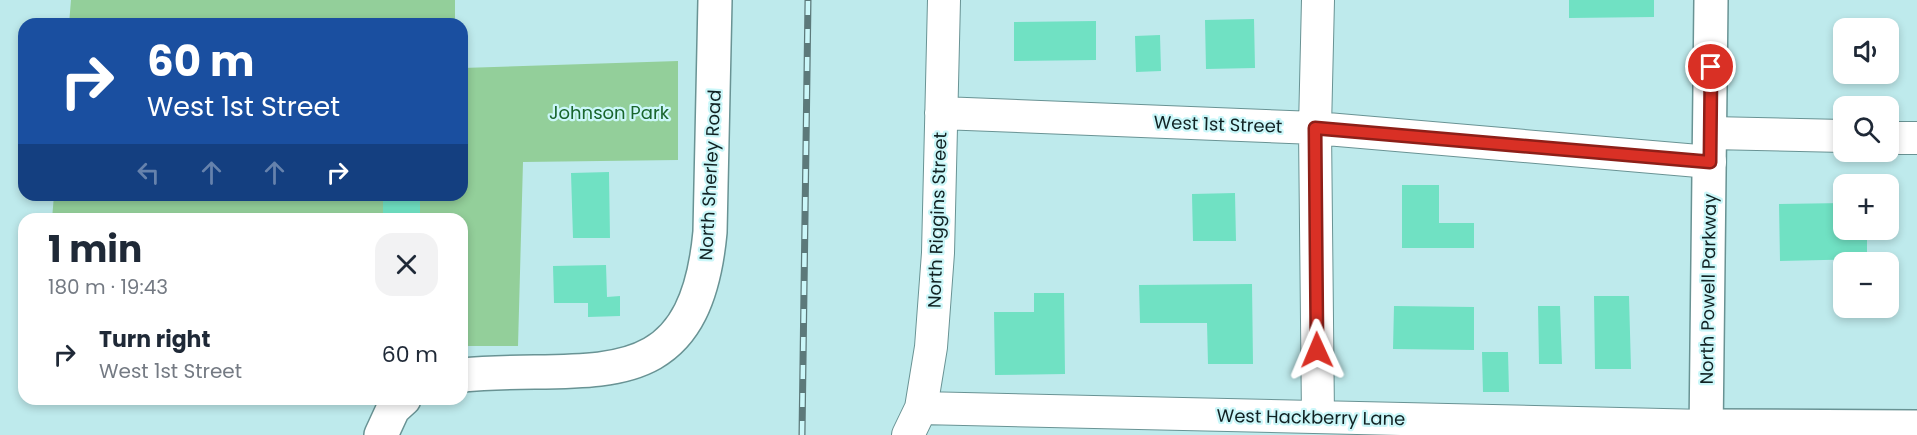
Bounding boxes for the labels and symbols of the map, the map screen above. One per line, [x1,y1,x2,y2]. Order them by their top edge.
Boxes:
pin [1685,41,1736,92]
street label: North Sherley Road [693,89,727,261]
park label: Johnson Park [549,100,670,125]
street label: West 1st Street [1153,109,1283,139]
street label: North Riggins Street [921,131,953,309]
street label: North Powell Parkway [1694,193,1722,385]
position arrow [1285,318,1349,382]
street label: West Hackberry Lane [1216,403,1406,431]

